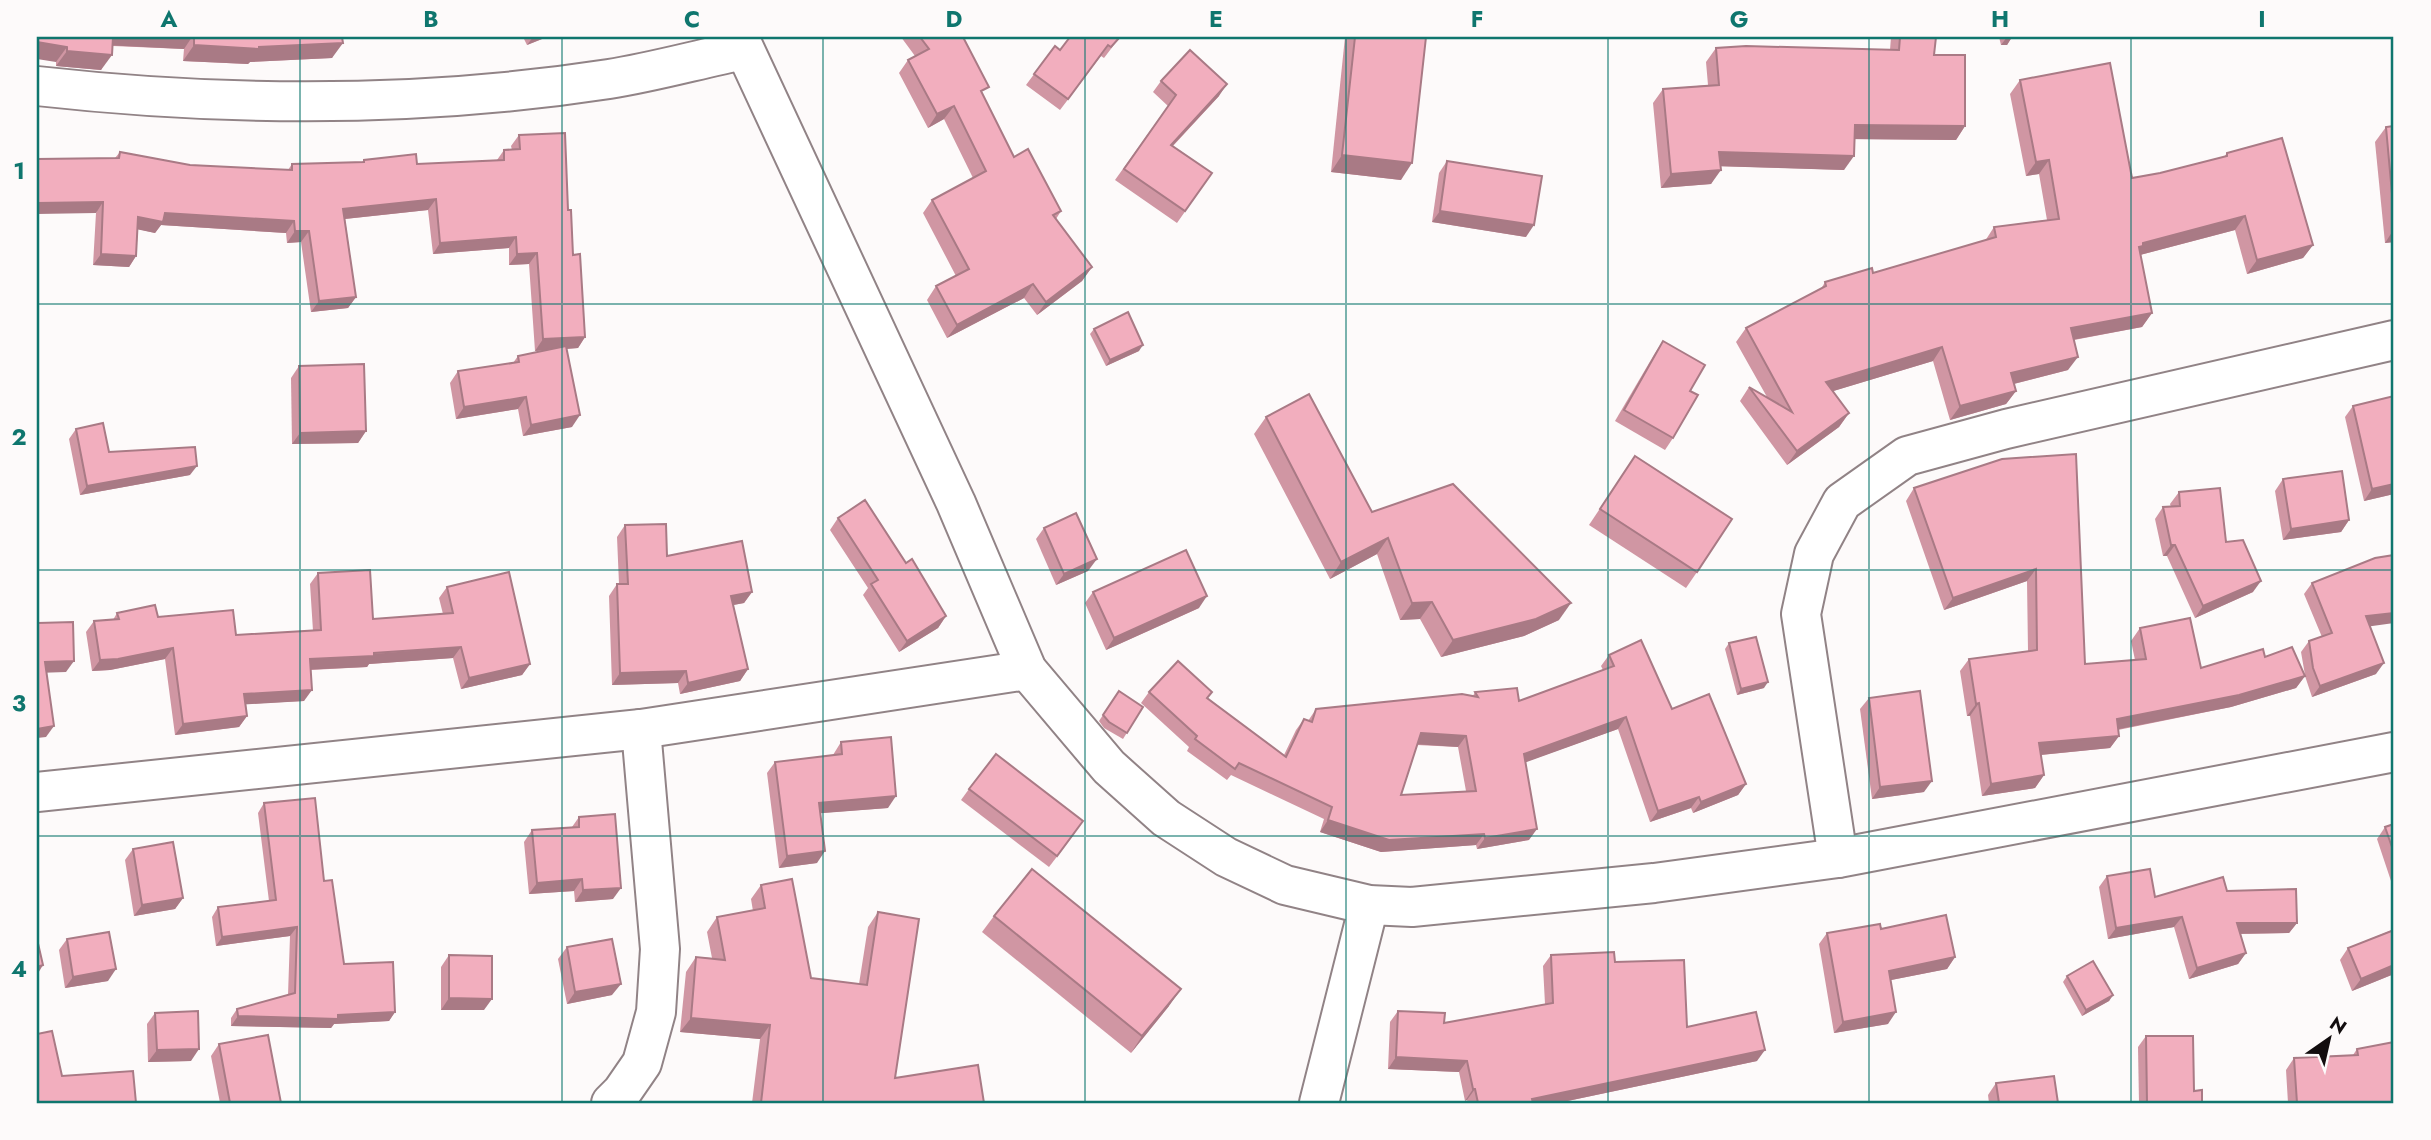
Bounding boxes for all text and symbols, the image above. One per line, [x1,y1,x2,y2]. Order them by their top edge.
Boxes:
text: A [160,2,178,36]
text: B [423,2,439,36]
text: C [684,2,700,36]
text: D [946,2,963,36]
text: E [1209,2,1223,36]
text: F [1471,2,1483,36]
text: G [1730,2,1748,36]
text: H [1991,2,2009,36]
text: I [2258,2,2266,36]
text: 1 [13,154,25,188]
text: 2 [11,420,27,454]
text: 3 [12,686,26,720]
text: 4 [11,952,27,986]
north arrow [2294,1004,2364,1074]
text: N [2324,1010,2352,1041]

